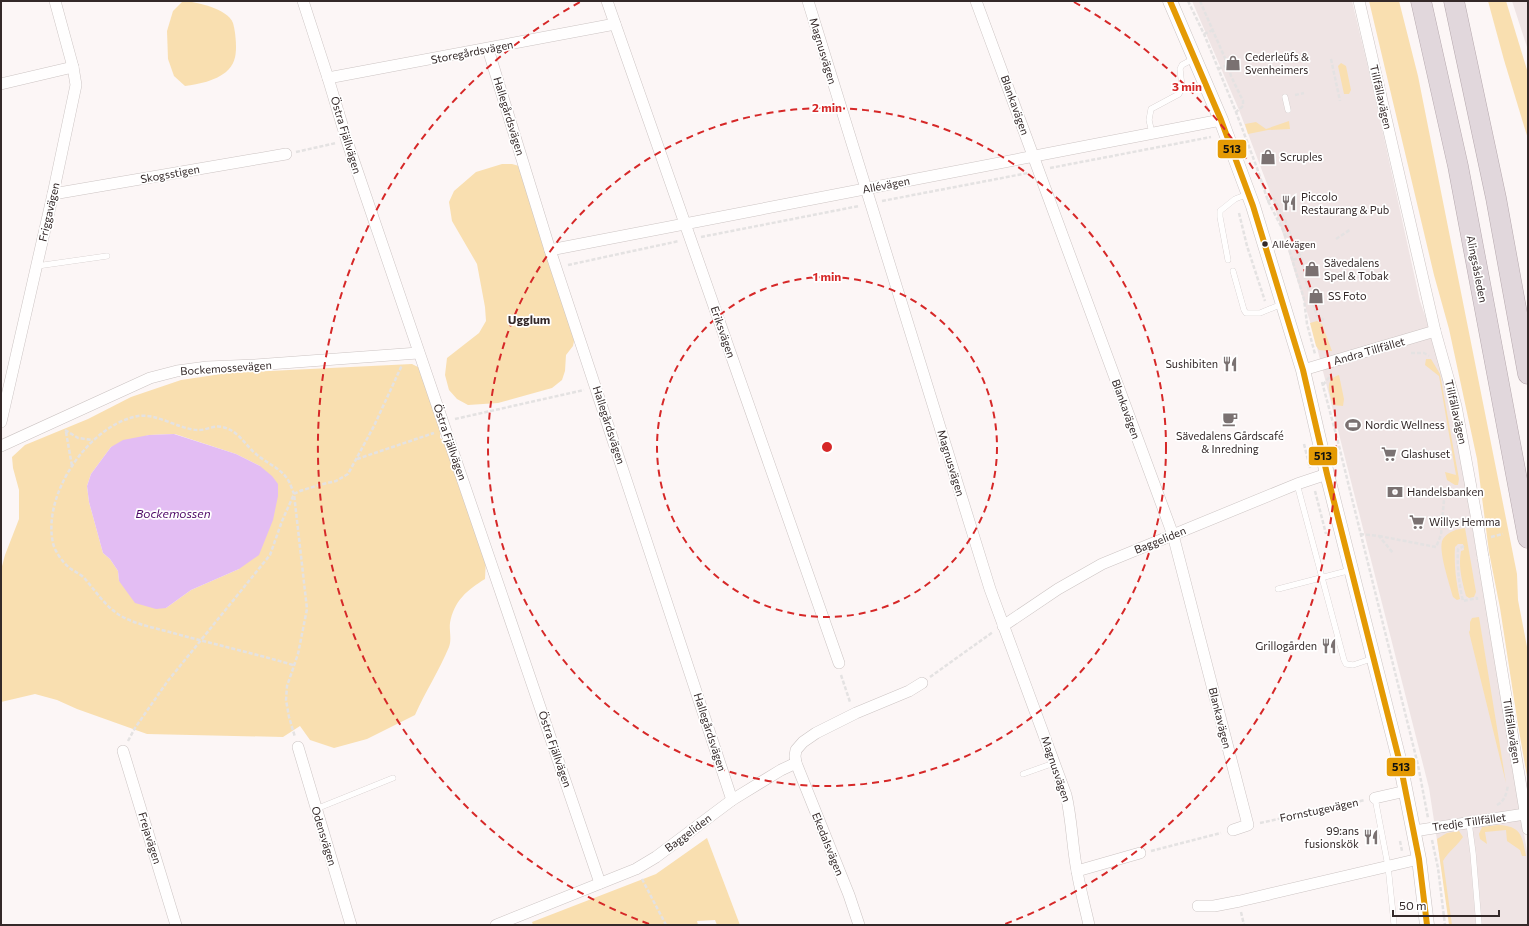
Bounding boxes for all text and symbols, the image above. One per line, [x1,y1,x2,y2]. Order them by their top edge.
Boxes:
street label: Magnusvägen [807,16,840,86]
street label: Storegårdsvägen [430,37,514,66]
place label: Cederleüfs & Svenheimers [1245,50,1309,76]
shop icon: Cederleüfs & Svenheimers [1224,54,1242,72]
street label: Tillfällavägen [1368,63,1395,130]
street label: Blankavägen [999,73,1032,137]
street label: Hallegårdsvägen [491,75,528,157]
text: 3 min [1172,79,1202,93]
street label: Östra Fjällvägen [329,94,365,175]
text: 2 min [812,100,842,114]
line badge: 513 [1217,139,1247,159]
text: 513 [1223,142,1241,155]
shop icon: Scruples [1259,148,1277,166]
place label: Scruples [1280,150,1323,163]
street label: Skogsstigen [139,162,201,185]
street label: Allévägen [861,174,911,195]
street label: Friggavägen [35,181,62,243]
place label: Piccolo Restaurang & Pub [1301,190,1389,216]
restaurant icon: Piccolo Restaurang & Pub [1280,194,1298,212]
street label: Alingsåsleden [1465,234,1490,304]
place label: Allévägen [1272,238,1316,250]
marker: Allévägen [1260,239,1270,249]
place label: Sävedalens Spel & Tobak [1324,256,1389,282]
shop icon: Sävedalens Spel & Tobak [1303,260,1321,278]
text: 1 min [813,269,841,283]
shop icon: SS Foto [1307,287,1325,305]
place label: SS Foto [1328,289,1367,302]
street label: Eriksvägen [709,304,738,359]
district label: Ugglum [508,312,550,326]
street label: Andra Tillfället [1332,334,1407,367]
restaurant icon: Sushibiten [1221,355,1239,373]
place label: Sushibiten [1165,357,1218,370]
street label: Bockemossevägen [180,358,272,377]
street label: Blankavägen [1110,377,1143,441]
street label: Tillfällavägen [1443,378,1470,445]
street label: Hallegårdsvägen [591,384,628,466]
street label: Östra Fjällvägen [431,401,471,482]
cafe icon: Sävedalens Gårdscafé & Inredning [1221,410,1239,428]
sports icon: Nordic Wellness [1344,416,1362,434]
place label: Nordic Wellness [1365,418,1445,431]
street label: Magnusvägen [935,428,968,498]
place label: Sävedalens Gårdscafé & Inredning [1176,429,1284,455]
centre of rings [820,440,834,454]
supermarket icon: Glashuset [1380,445,1398,463]
line badge: 513 [1308,446,1338,466]
place label: Glashuset [1401,447,1451,460]
text: 513 [1314,449,1332,462]
bank icon: Handelsbanken [1386,483,1404,501]
place label: Handelsbanken [1407,485,1484,498]
water label: Bockemossen [135,506,211,520]
supermarket icon: Willys Hemma [1408,513,1426,531]
place label: Willys Hemma [1429,515,1500,528]
street label: Baggeliden [1132,523,1188,556]
restaurant icon: Grillogården [1320,637,1338,655]
place label: Grillogården [1255,639,1317,652]
street label: Blankavägen [1207,686,1234,750]
street label: Hallegårdsvägen [692,691,729,773]
street label: Tillfällavägen [1501,697,1524,764]
street label: Östra Fjällvägen [536,708,576,789]
street label: Magnusvägen [1039,734,1074,803]
line badge: 513 [1386,757,1416,777]
text: 513 [1392,760,1410,773]
street label: Fornstugevägen [1279,795,1359,824]
street label: Odensvägen [309,805,340,867]
street label: Frejavägen [136,810,165,865]
street label: Ekedalsvägen [810,810,847,877]
street label: Tredje Tillfället [1431,810,1507,833]
street label: Baggeliden [662,811,713,854]
place label: 99:ans fusionskök [1305,824,1359,850]
restaurant icon: 99:ans fusionskök [1362,828,1380,846]
scale bar [1393,892,1499,918]
text: 50 m [1399,898,1427,912]

